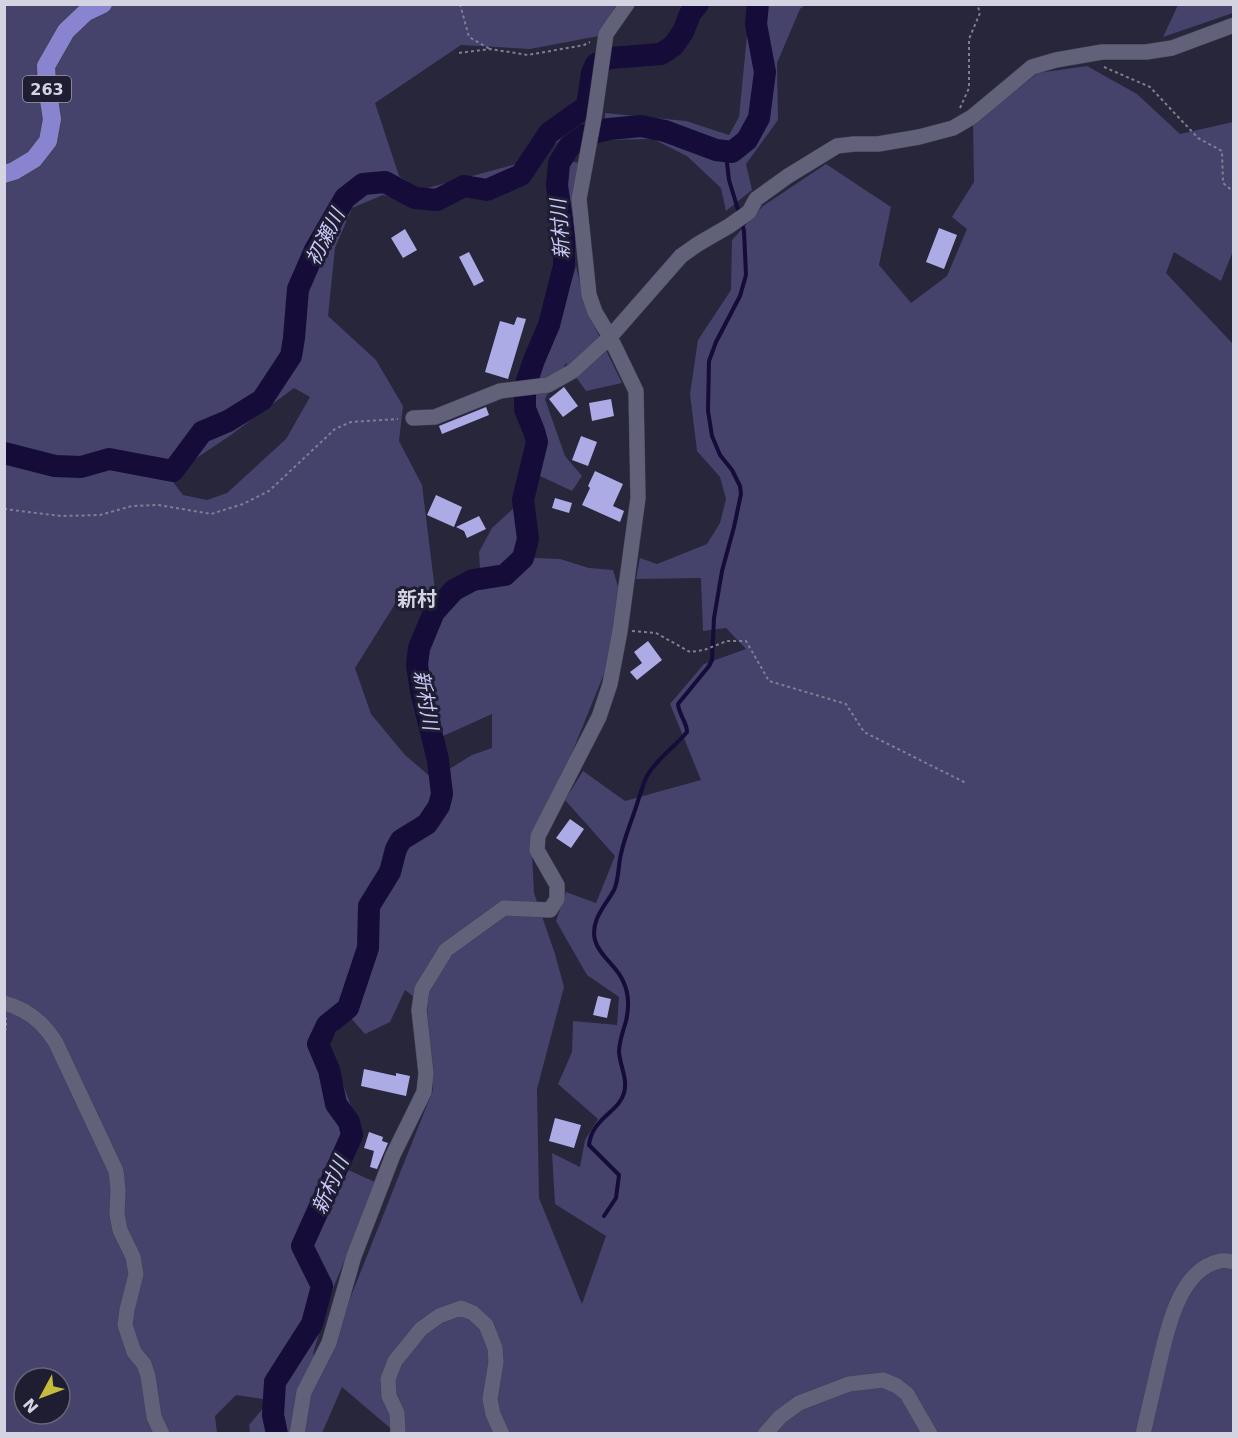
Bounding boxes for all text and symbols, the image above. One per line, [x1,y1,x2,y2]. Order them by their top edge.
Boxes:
road number: 263 [23,76,71,102]
water label: 新村川 [546,196,574,260]
water label: 初瀬川 [301,203,350,269]
district label: 新村 [397,587,437,611]
water label: 新村川 [409,668,443,734]
water label: 新村川 [307,1151,354,1217]
north arrow [12,1366,72,1426]
text: N [19,1394,43,1417]

